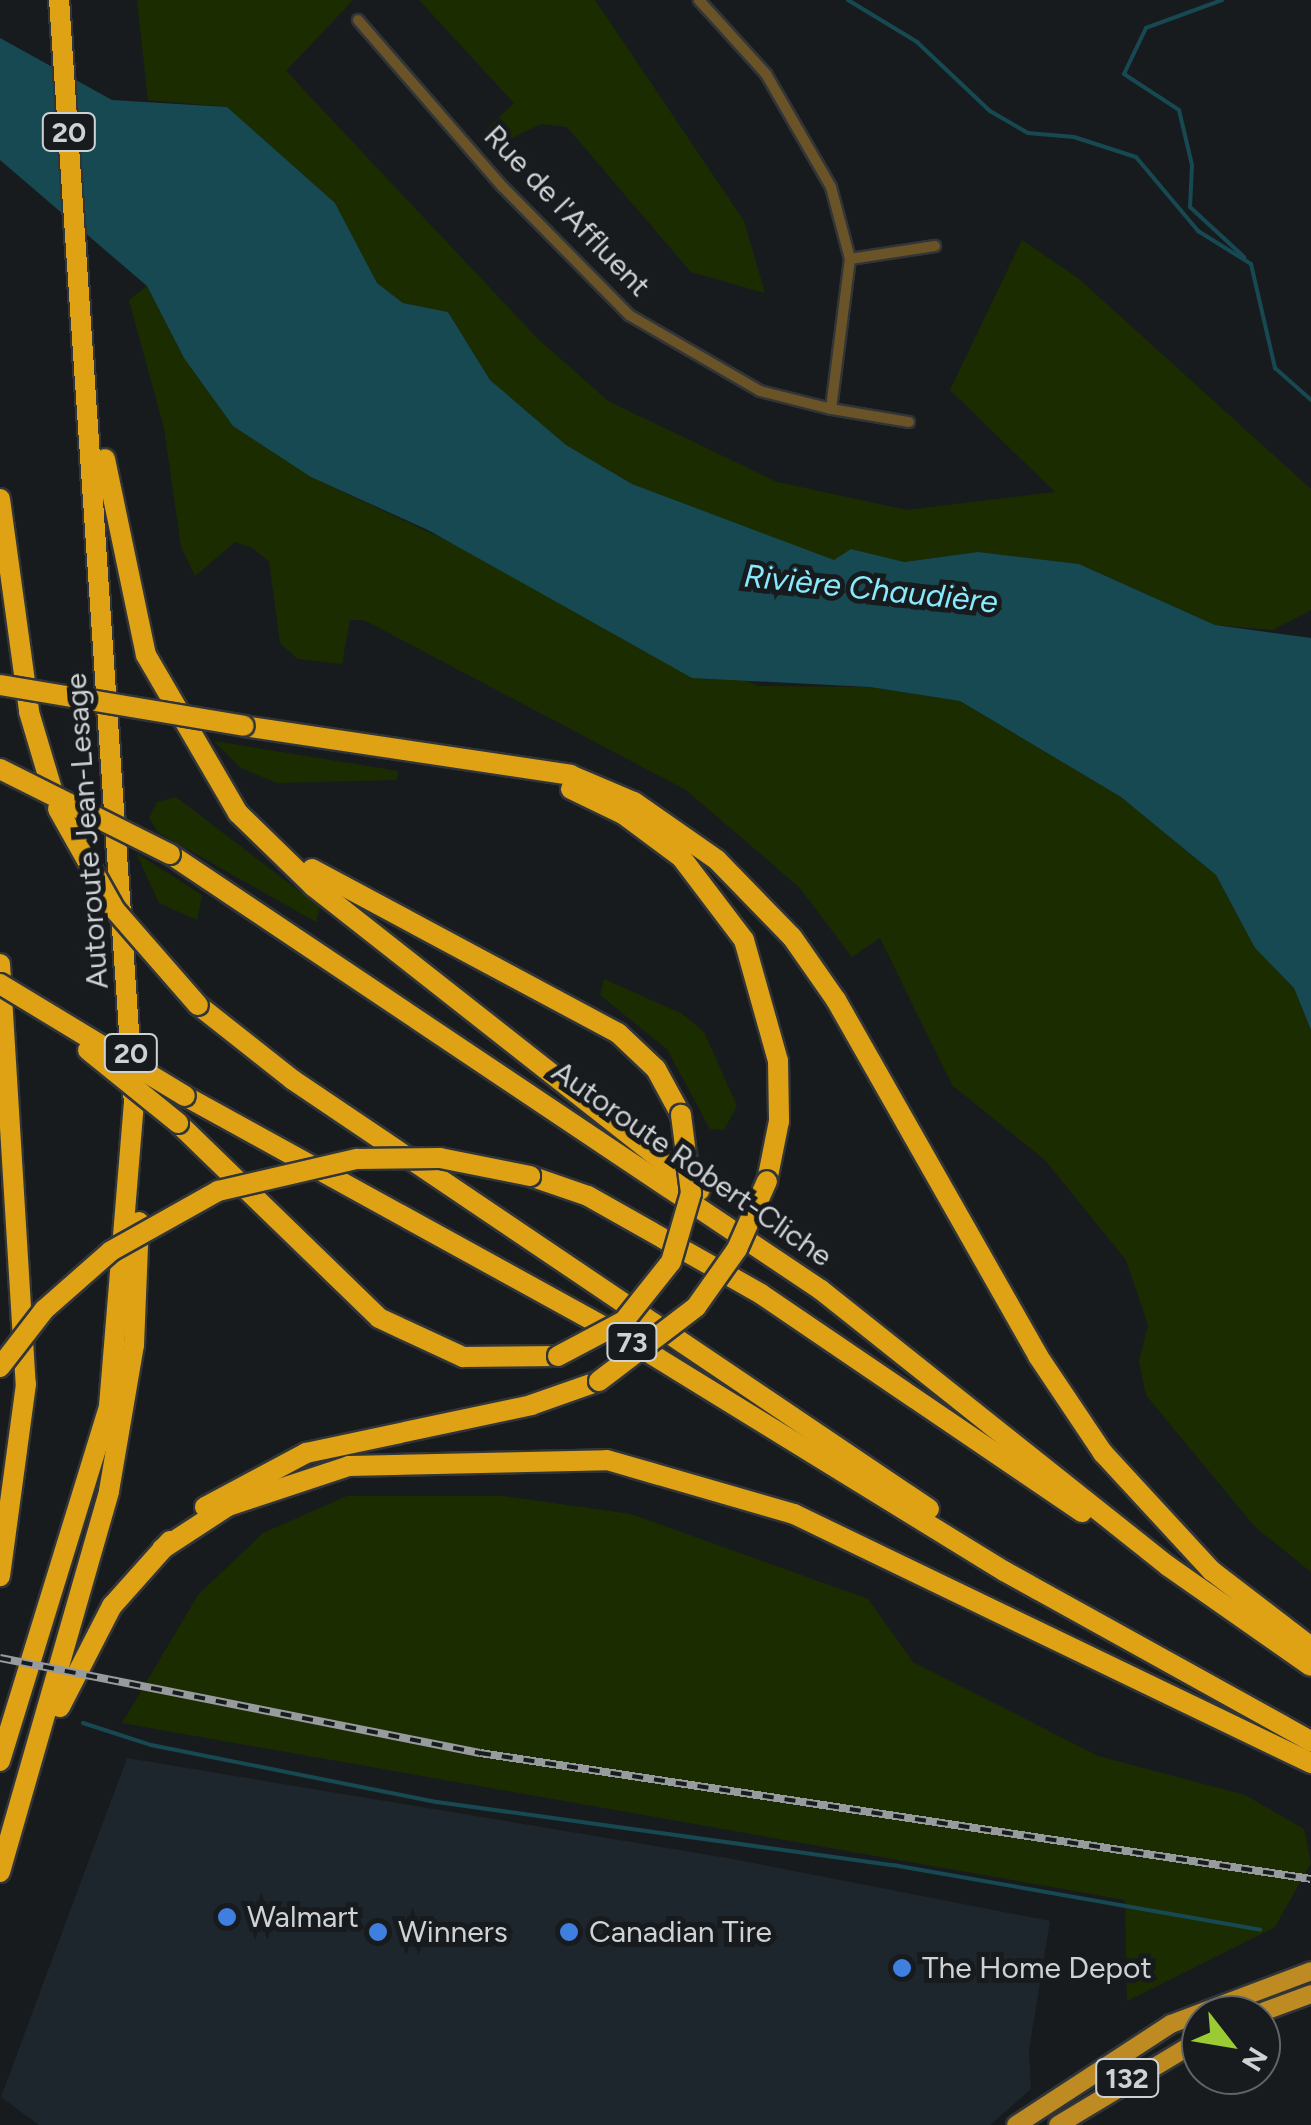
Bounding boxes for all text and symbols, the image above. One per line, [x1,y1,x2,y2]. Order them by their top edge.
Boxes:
road number: 20 [42,109,96,155]
street label: Rue de l'Affluent [476,118,658,304]
water label: Rivière Chaudière [742,557,1000,621]
street label: Autoroute Jean-Lesage [58,672,116,990]
road number: 20 [104,1030,158,1076]
street label: Autoroute Robert-Cliche [545,1054,839,1274]
road number: 73 [604,1319,660,1365]
place label: Walmart [247,1899,359,1935]
marker: Walmart [216,1906,238,1928]
place label: Winners [398,1914,508,1950]
place label: Canadian Tire [589,1914,772,1950]
marker: Winners [367,1921,389,1943]
marker: Canadian Tire [558,1921,580,1943]
place label: The Home Depot [922,1950,1152,1986]
marker: The Home Depot [891,1957,913,1979]
north arrow [1181,1995,1281,2095]
text: N [1235,2041,1275,2077]
road number: 132 [1094,2055,1160,2101]

